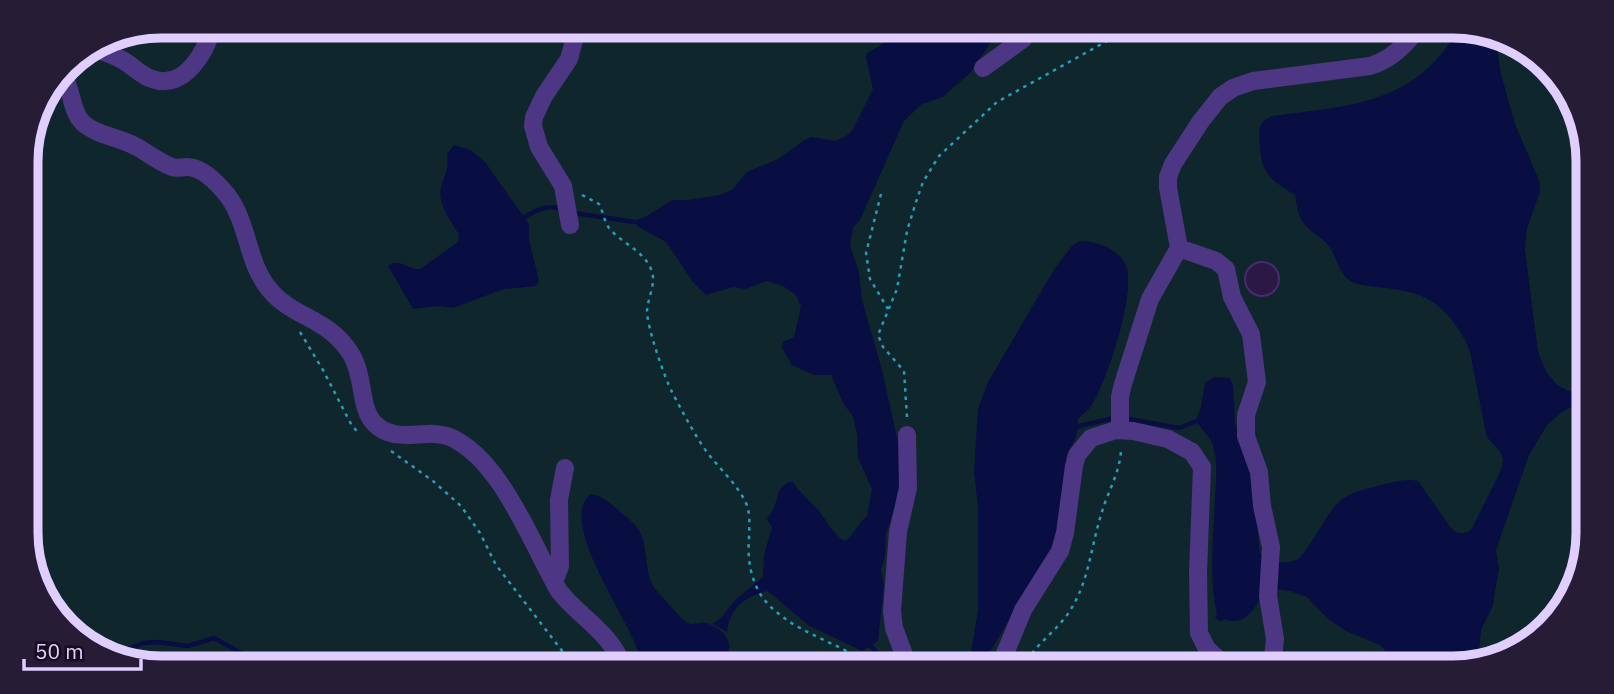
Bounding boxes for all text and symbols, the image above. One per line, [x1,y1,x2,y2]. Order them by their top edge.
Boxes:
scale bar [24,628,142,672]
text: 50 m [35,637,84,665]

